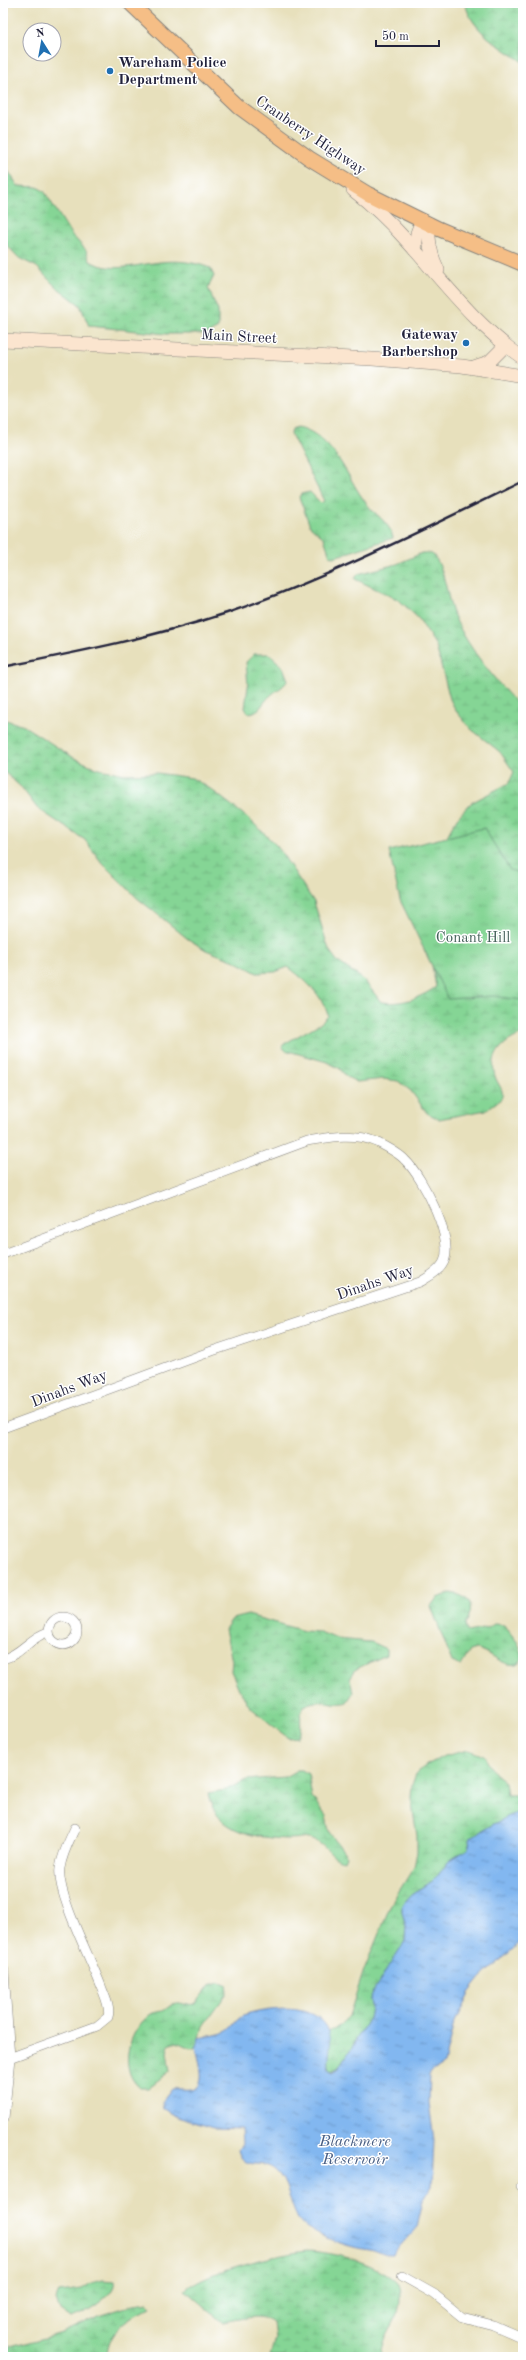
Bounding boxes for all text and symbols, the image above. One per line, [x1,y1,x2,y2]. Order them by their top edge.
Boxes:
north arrow [22,22,62,62]
scale bar [376,22,439,48]
text: N [35,27,46,40]
text: 50 m [382,30,409,43]
place label: Wareham Police Department [118,56,227,88]
marker: Wareham Police Department [105,66,115,76]
street label: Cranberry Highway [252,94,368,179]
street label: Main Street [201,328,277,347]
place label: Gateway Barbershop [381,328,458,360]
marker: Gateway Barbershop [461,338,471,348]
park label: Conant Hill [436,931,510,946]
street label: Dinahs Way [335,1263,416,1304]
street label: Dinahs Way [29,1368,110,1411]
water label: Blackmere Reservoir [318,2134,391,2168]

